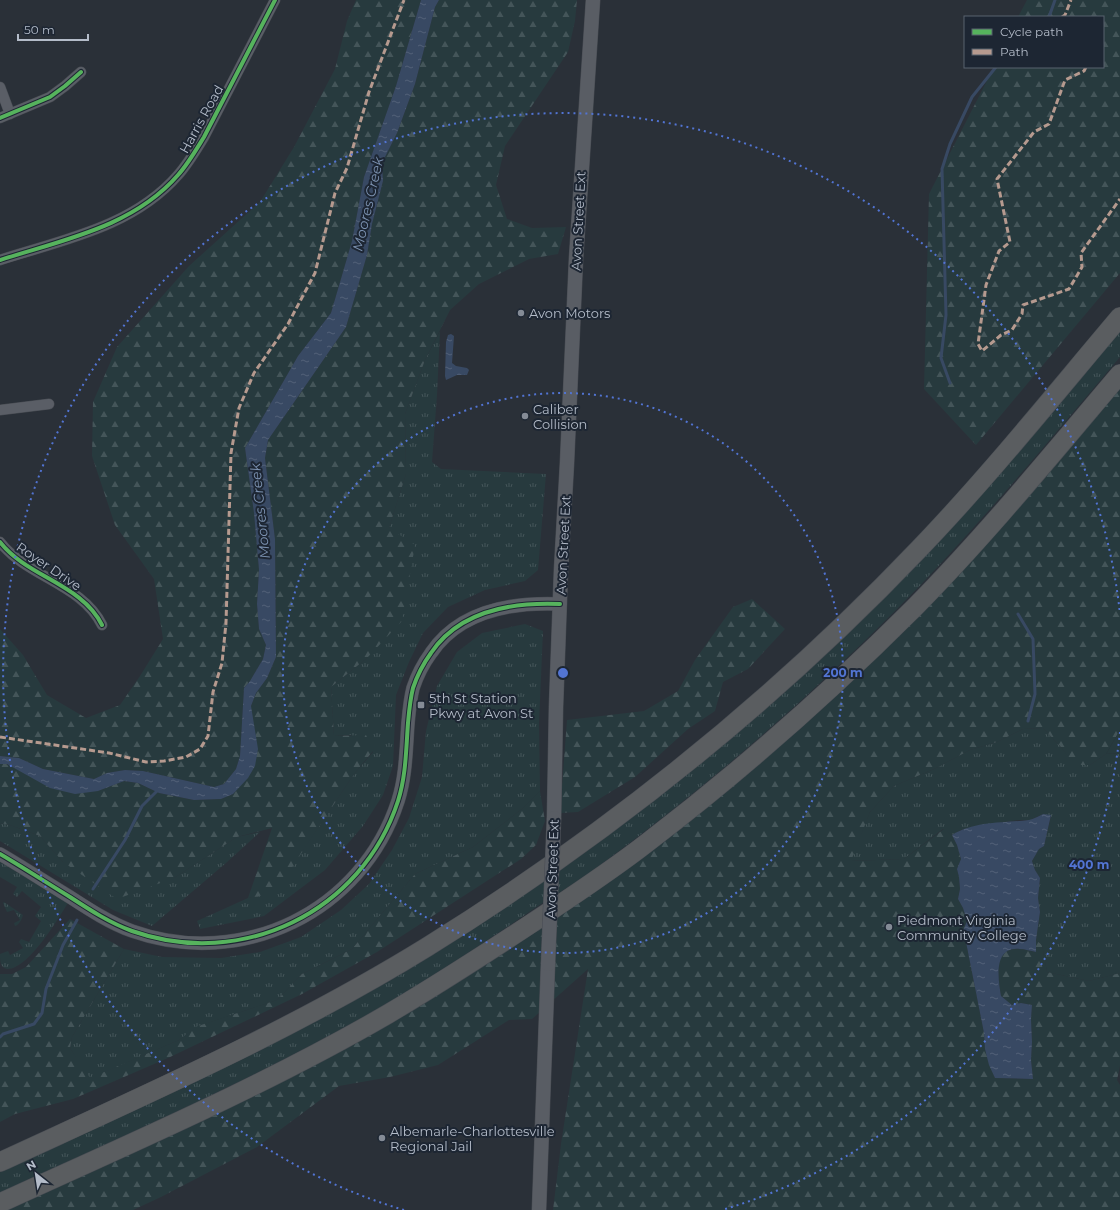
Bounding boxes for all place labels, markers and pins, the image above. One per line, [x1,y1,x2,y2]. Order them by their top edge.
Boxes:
place label: Avon Motors [529,305,610,321]
marker: Avon Motors [516,308,526,318]
place label: Caliber Collision [533,401,587,432]
marker: Caliber Collision [520,411,530,421]
centre of rings [556,666,570,680]
place label: 5th St Station Pkwy at Avon St [429,690,533,721]
marker: 5th St Station Pkwy at Avon St [416,700,426,710]
place label: Piedmont Virginia Community College [897,912,1027,943]
marker: Piedmont Virginia Community College [884,922,894,932]
place label: Albemarle-Charlottesville Regional Jail [390,1123,555,1154]
marker: Albemarle-Charlottesville Regional Jail [377,1133,387,1143]

